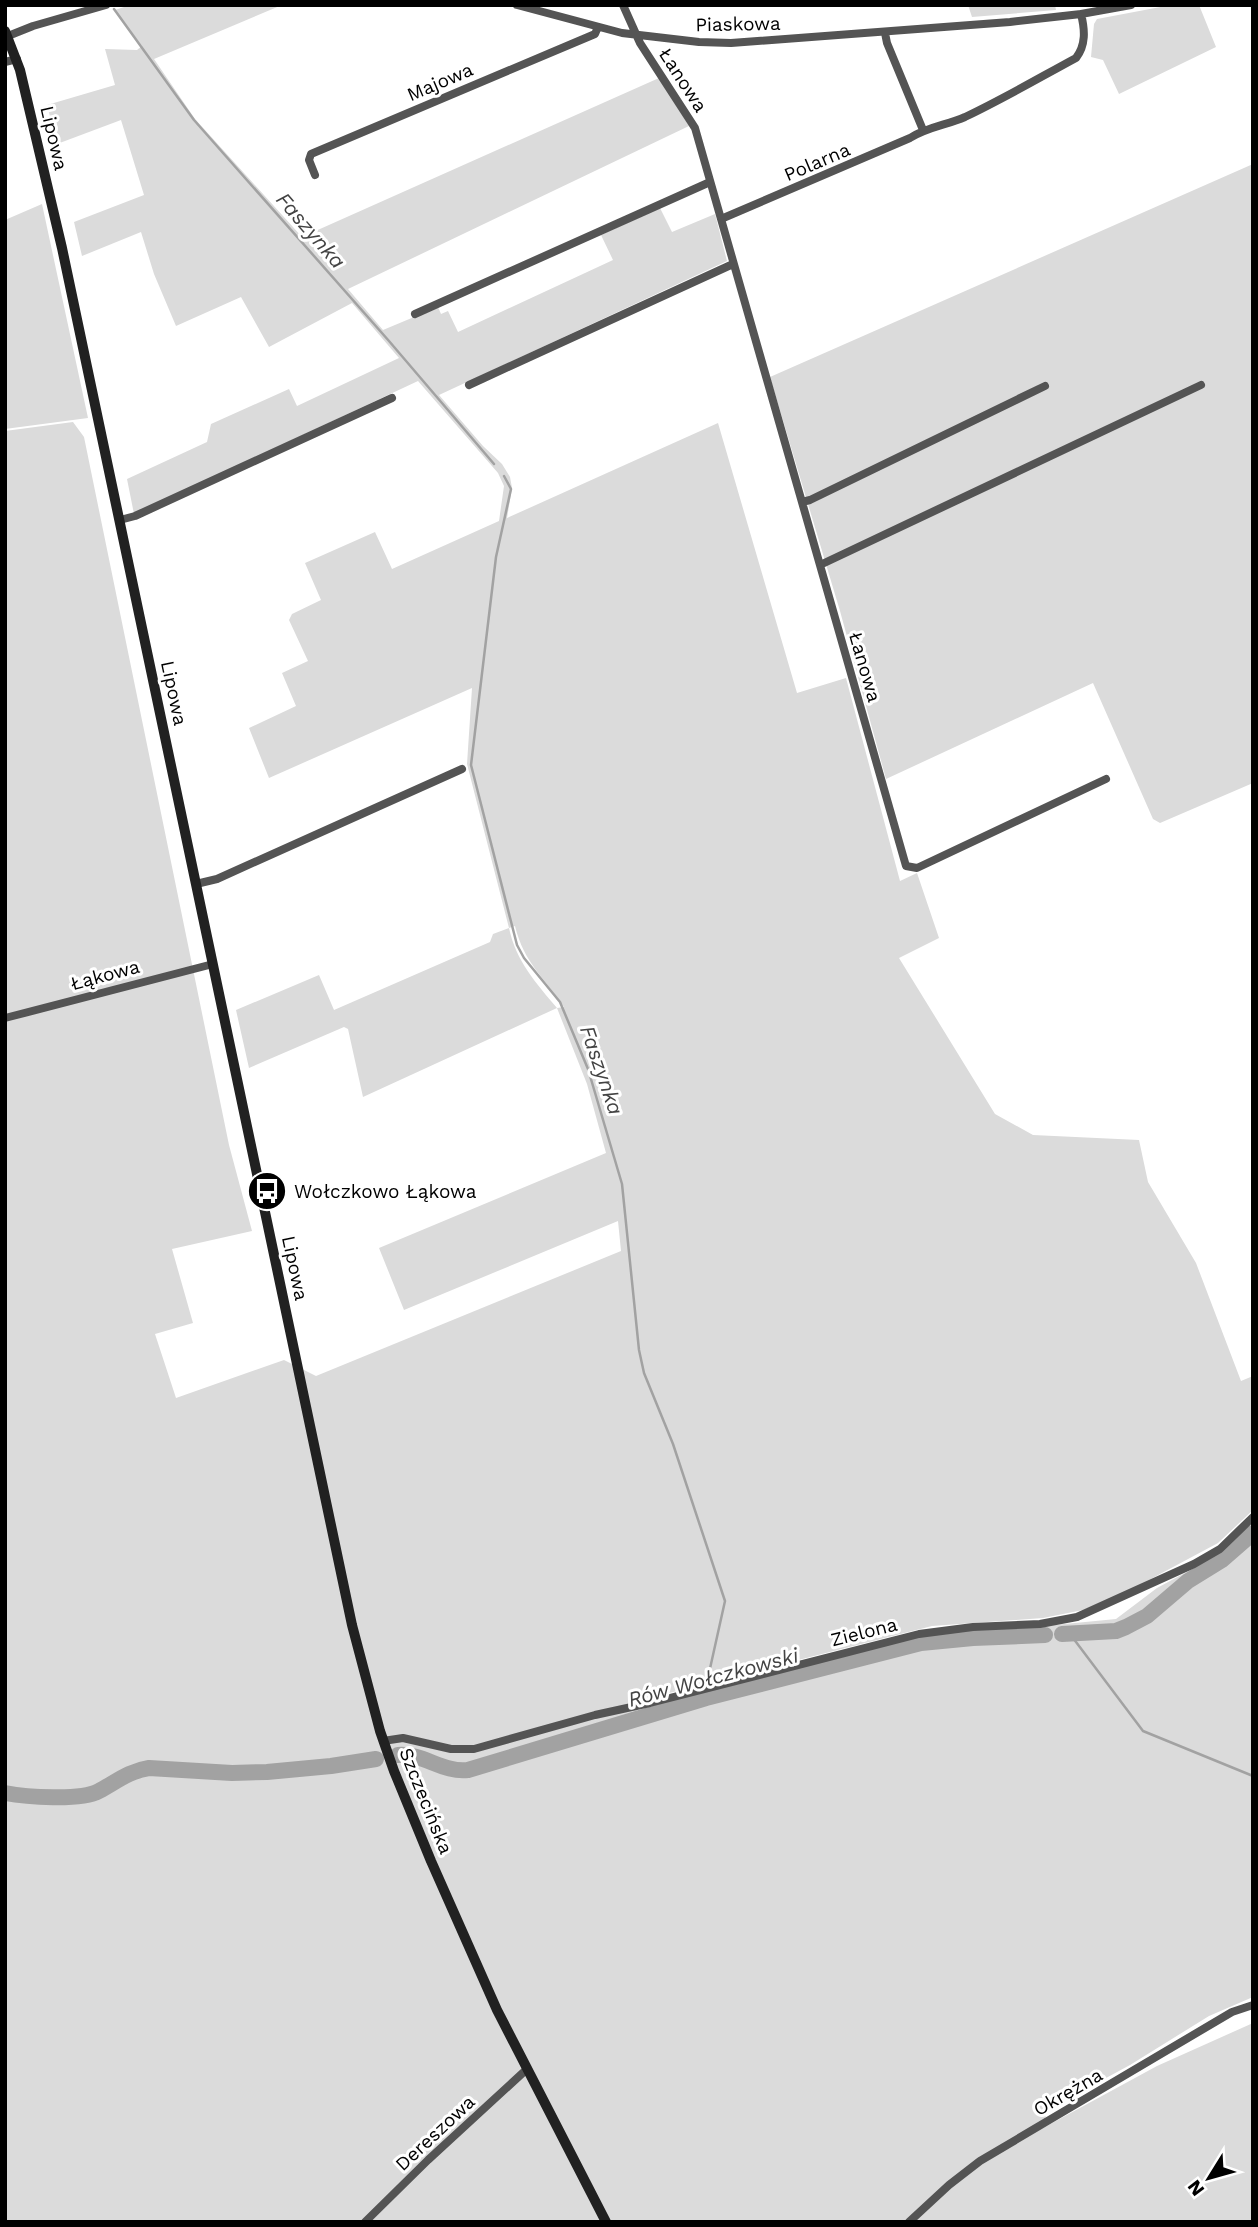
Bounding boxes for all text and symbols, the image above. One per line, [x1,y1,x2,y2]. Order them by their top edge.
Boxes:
street label: Piaskowa [695,12,781,36]
street label: Łanowa [654,44,712,117]
street label: Majowa [404,58,477,106]
street label: Lipowa [35,103,73,173]
street label: Polarna [780,138,854,186]
water label: Faszynka [271,187,351,273]
street label: Łanowa [844,629,886,705]
street label: Lipowa [156,658,192,728]
street label: Łąkowa [68,955,142,995]
water label: Faszynka [575,1022,629,1118]
bus stop icon: Wołczkowo Łąkowa [246,1170,288,1212]
place label: Wołczkowo Łąkowa [294,1180,477,1203]
street label: Lipowa [277,1233,313,1303]
street label: Zielona [828,1613,900,1651]
water label: Rów Wołczkowski [625,1642,802,1712]
street label: Szczecińska [394,1745,458,1858]
street label: Okrężna [1029,2063,1107,2121]
street label: Dereszowa [390,2090,480,2176]
north arrow [1174,2143,1244,2213]
text: N [1182,2175,1209,2200]

